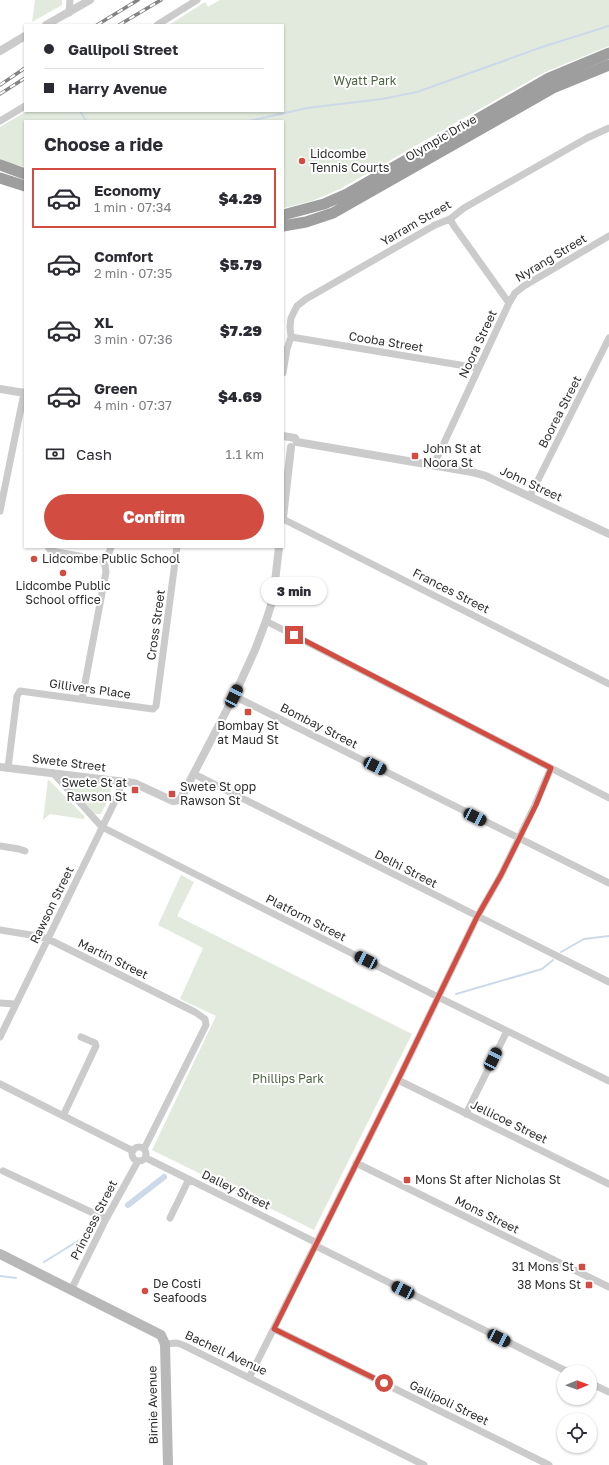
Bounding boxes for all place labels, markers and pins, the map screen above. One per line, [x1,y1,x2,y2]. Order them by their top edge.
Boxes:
place label: Lidcombe Tennis Courts [310,146,389,175]
marker: Lidcombe Tennis Courts [297,156,307,166]
place label: John St at Noora St [423,441,482,470]
marker: John St at Noora St [410,451,420,461]
place label: Lidcombe Public School [42,551,180,566]
marker: Lidcombe Public School [29,554,39,564]
marker: Lidcombe Public School office [58,568,68,578]
place label: Lidcombe Public School office [15,578,111,607]
marker: Bombay St at Maud St [243,707,253,717]
place label: Bombay St at Maud St [217,718,279,747]
place label: Swete St at Rawson St [61,775,127,804]
place label: Swete St opp Rawson St [180,779,256,808]
marker: Swete St at Rawson St [130,785,140,795]
marker: Swete St opp Rawson St [167,789,177,799]
place label: Mons St after Nicholas St [415,1172,561,1187]
marker: Mons St after Nicholas St [402,1175,412,1185]
place label: 31 Mons St [512,1259,574,1274]
marker: 31 Mons St [577,1262,587,1272]
place label: De Costi Seafoods [153,1276,207,1305]
place label: 38 Mons St [517,1277,581,1292]
marker: 38 Mons St [584,1280,594,1290]
marker: De Costi Seafoods [140,1286,150,1296]

